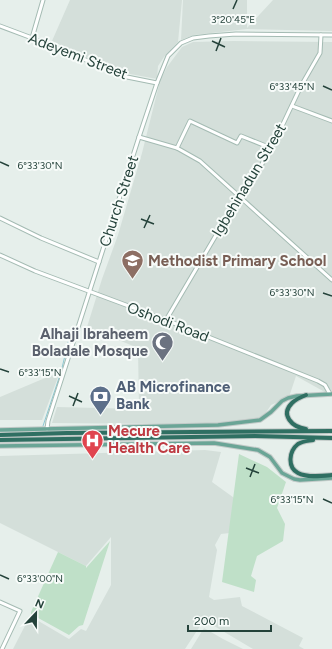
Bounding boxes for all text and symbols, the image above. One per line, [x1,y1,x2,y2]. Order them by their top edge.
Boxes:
text: 3°20'45"E [211,13,255,26]
street label: Adeyemi Street [26,29,130,83]
text: 6°33'45"N [269,80,315,93]
street label: Igbehinadun Street [208,120,290,240]
street label: Church Street [96,153,142,249]
text: 6°33'30"N [17,159,63,172]
school or university icon: Methodist Primary School [120,248,146,281]
place label: Methodist Primary School [148,252,326,270]
text: 6°33'30"N [269,286,315,299]
street label: Oshodi Road [125,298,211,346]
place label: Alhaji Ibraheem Boladale Mosque [32,325,149,360]
mosque icon: Alhaji Ibraheem Boladale Mosque [150,330,176,363]
text: 6°33'15"N [18,366,62,379]
place label: AB Microfinance Bank [116,378,231,413]
bank icon: AB Microfinance Bank [88,383,114,416]
place label: Mecure Health Care [108,422,191,457]
hospital icon: Mecure Health Care [79,427,105,460]
text: 6°33'15"N [270,493,314,506]
text: 6°33'00"N [17,572,63,585]
north arrow [16,593,56,633]
text: N [33,597,46,612]
scale bar [188,607,271,633]
text: 200 m [194,614,229,628]

